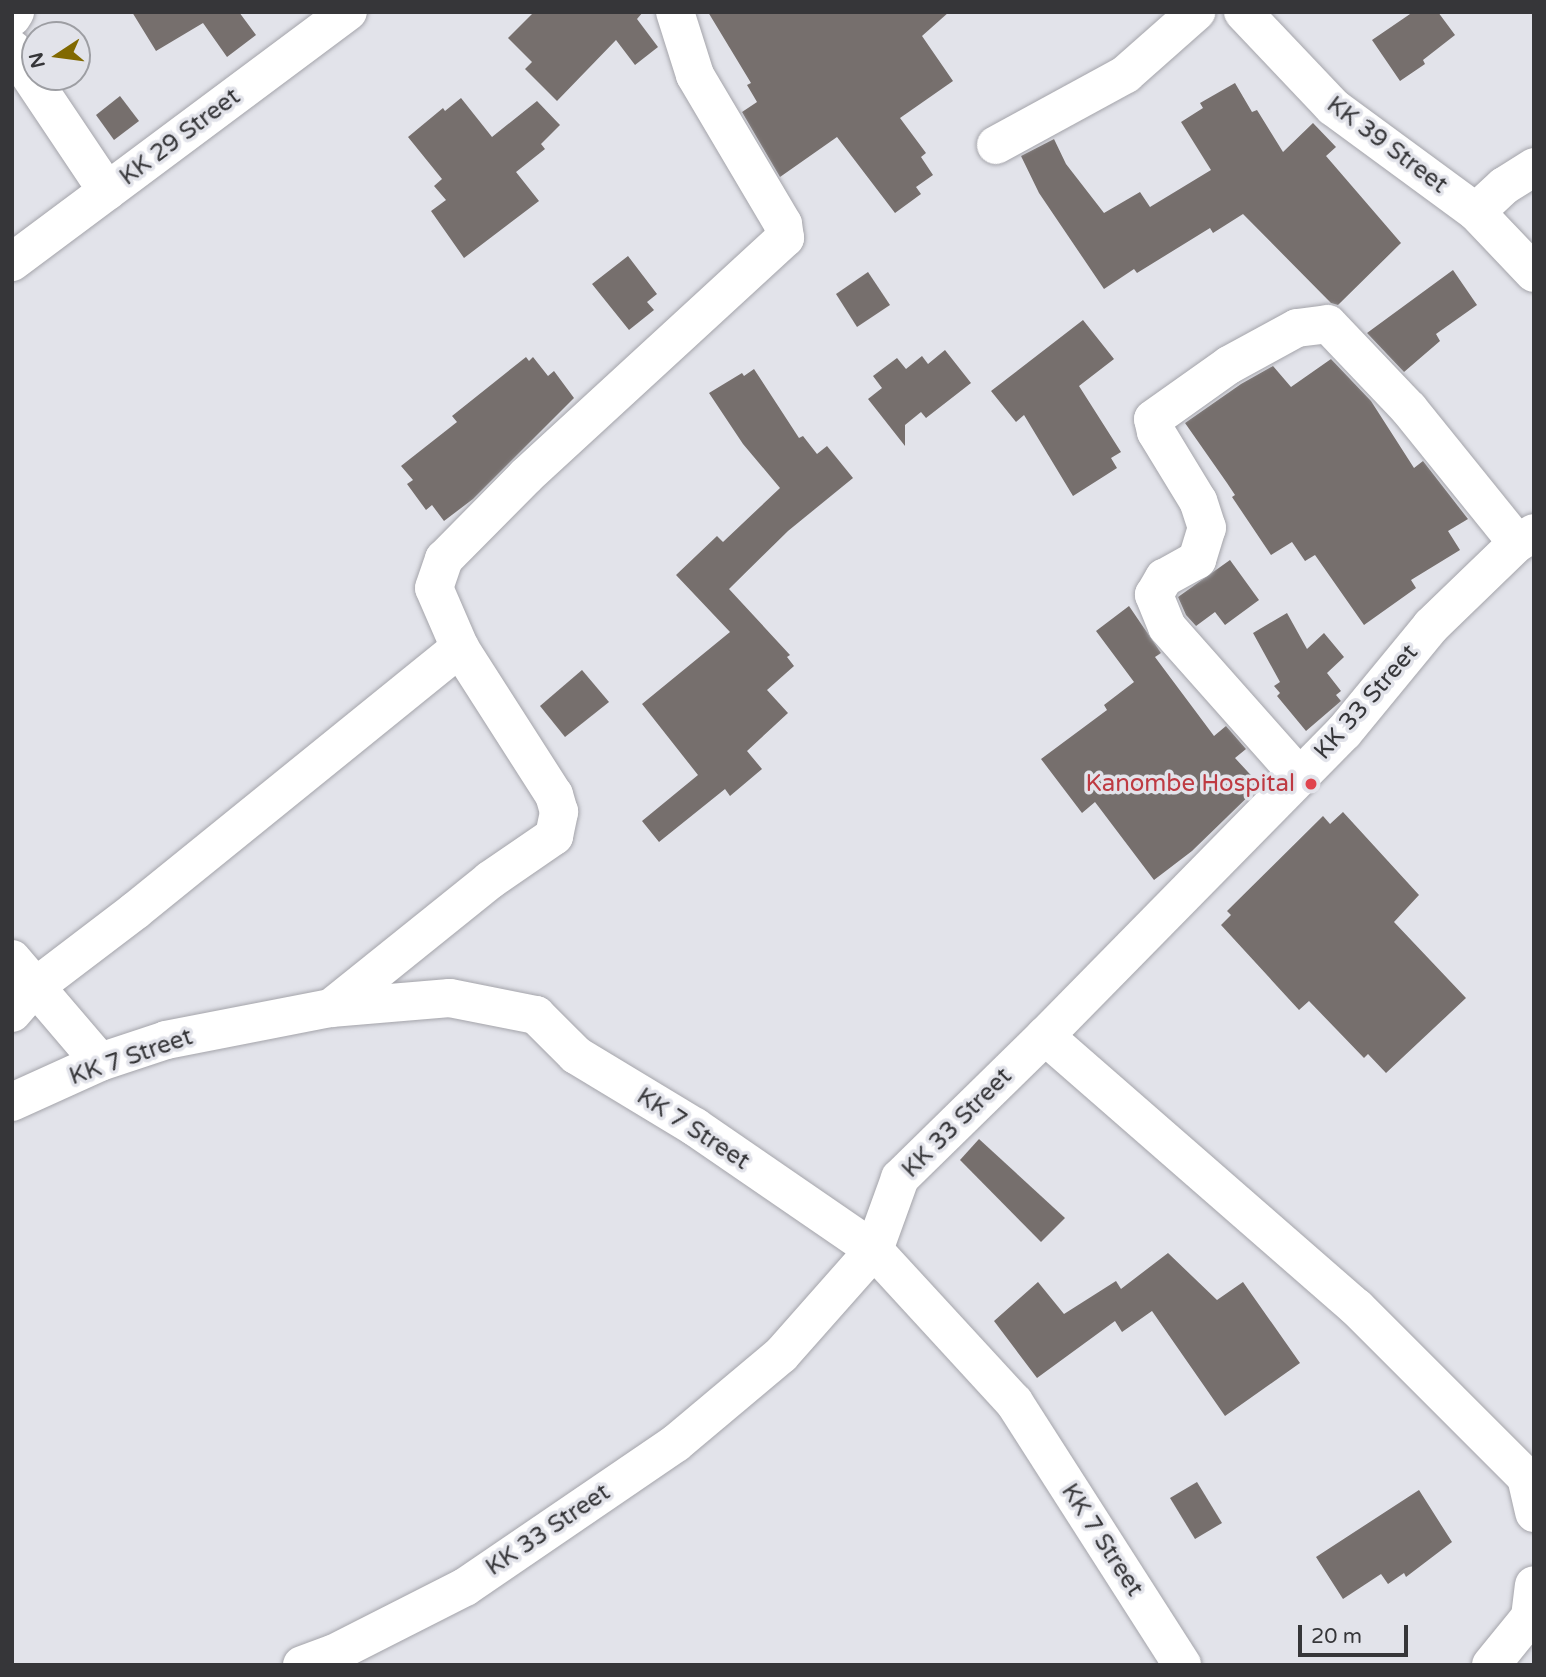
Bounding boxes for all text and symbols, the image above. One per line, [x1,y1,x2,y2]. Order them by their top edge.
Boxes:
north arrow [21,21,91,91]
text: N [25,50,50,70]
street label: KK 29 Street [114,82,246,192]
street label: KK 39 Street [1321,90,1453,200]
street label: KK 33 Street [1308,638,1424,766]
place label: Kanombe Hospital [1086,770,1295,798]
marker: Kanombe Hospital [1301,774,1321,794]
street label: KK 7 Street [66,1022,196,1092]
street label: KK 33 Street [896,1062,1018,1184]
street label: KK 7 Street [631,1082,755,1176]
street label: KK 33 Street [481,1478,615,1582]
street label: KK 7 Street [1055,1478,1149,1602]
scale bar [1301,1610,1411,1654]
text: 20 m [1311,1624,1362,1649]

